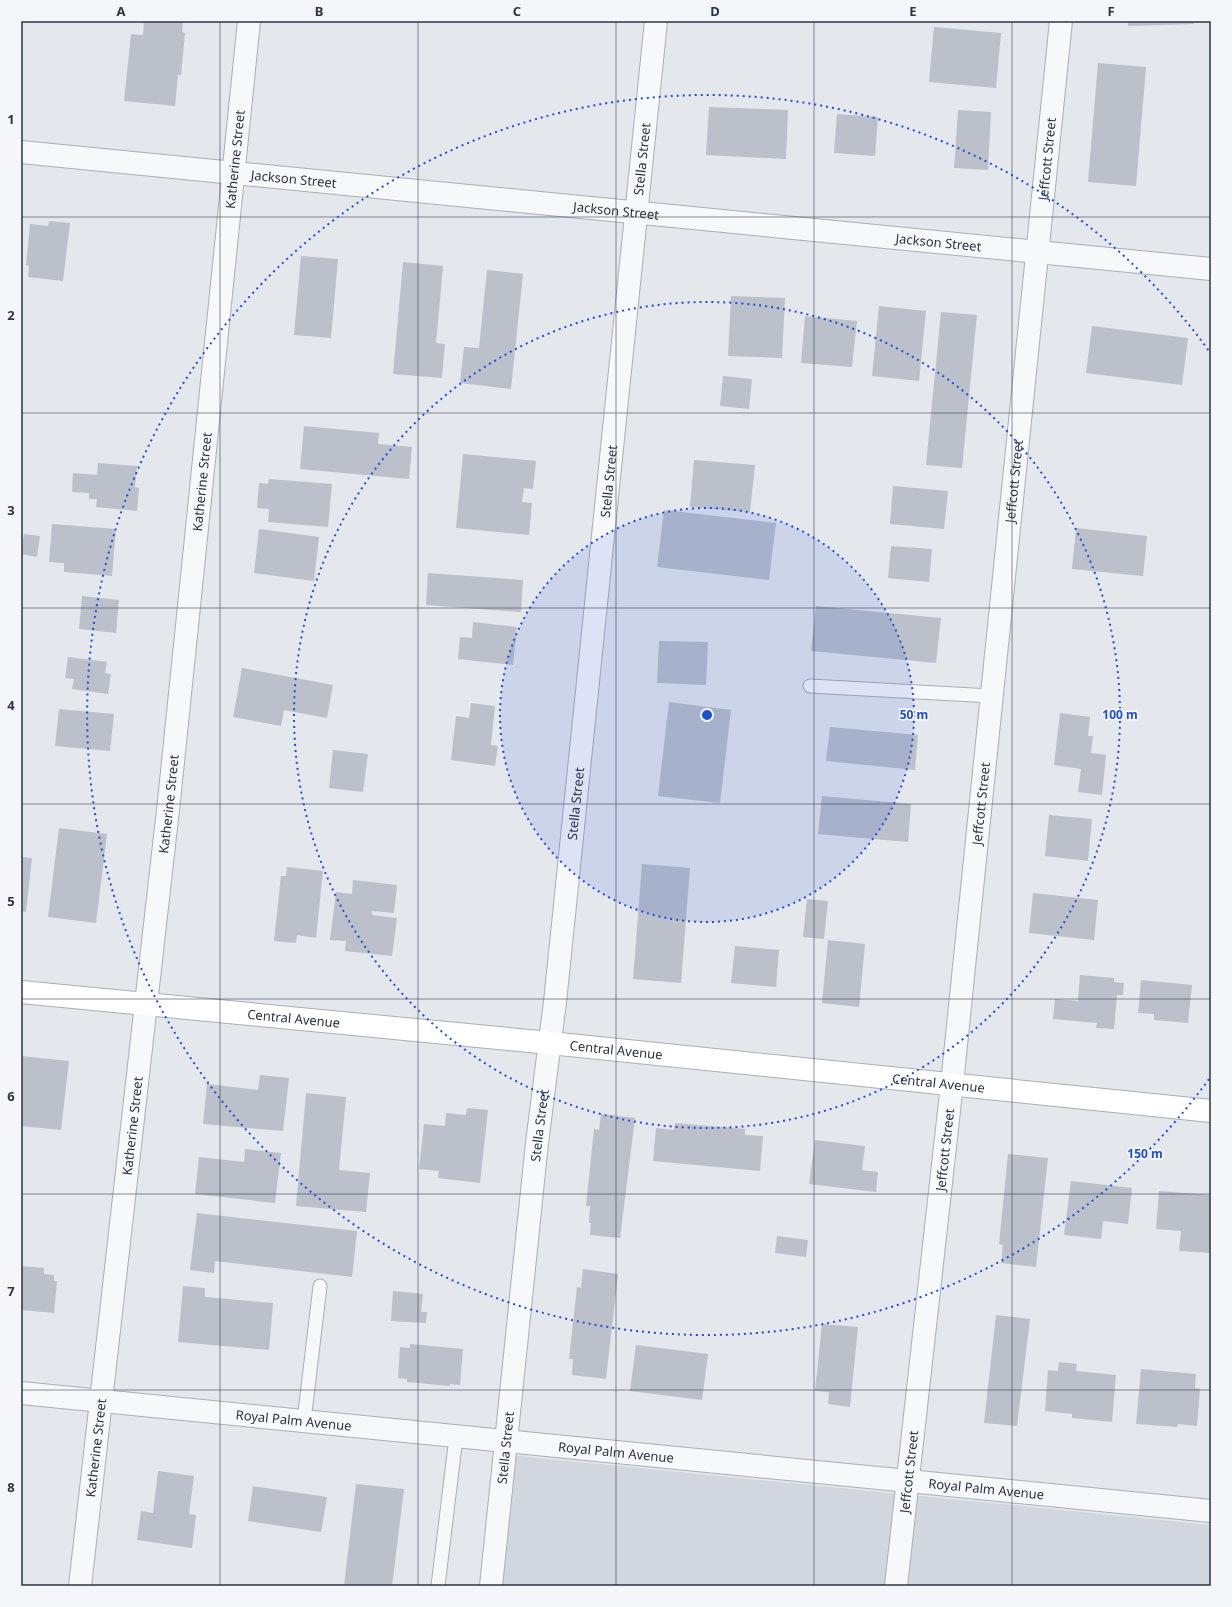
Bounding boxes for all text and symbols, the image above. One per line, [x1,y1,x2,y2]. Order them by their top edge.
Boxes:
text: A [117,2,126,20]
text: B [315,2,323,20]
text: C [513,2,521,20]
text: D [710,2,720,20]
text: E [909,2,917,20]
text: F [1107,2,1115,20]
street label: Katherine Street [221,109,249,210]
text: 1 [7,110,15,128]
street label: Jeffcott Street [1033,116,1060,203]
street label: Stella Street [629,121,655,196]
street label: Jackson Street [248,165,338,192]
street label: Jackson Street [570,197,660,224]
street label: Jackson Street [893,229,983,255]
text: 2 [7,306,15,324]
street label: Katherine Street [188,431,216,532]
street label: Jeffcott Street [1000,439,1027,526]
street label: Stella Street [596,444,621,518]
text: 3 [7,501,15,519]
text: 4 [7,696,15,714]
text: 50 m [900,706,928,723]
text: 100 m [1102,706,1138,723]
centre of rings [700,708,714,722]
street label: Katherine Street [154,753,183,854]
street label: Jeffcott Street [967,761,994,848]
street label: Stella Street [563,766,588,841]
text: 5 [7,892,15,910]
street label: Central Avenue [247,1005,341,1032]
street label: Central Avenue [569,1036,663,1064]
street label: Central Avenue [891,1069,986,1097]
street label: Katherine Street [118,1075,147,1176]
text: 6 [7,1087,15,1105]
street label: Stella Street [526,1088,553,1163]
street label: Jeffcott Street [931,1107,958,1194]
text: 150 m [1127,1145,1163,1162]
text: 7 [7,1282,15,1300]
street label: Katherine Street [81,1397,110,1498]
street label: Royal Palm Avenue [235,1405,352,1435]
street label: Stella Street [493,1410,518,1485]
street label: Jeffcott Street [895,1429,922,1516]
street label: Royal Palm Avenue [557,1437,675,1467]
street label: Royal Palm Avenue [928,1474,1045,1503]
text: 8 [7,1478,15,1496]

